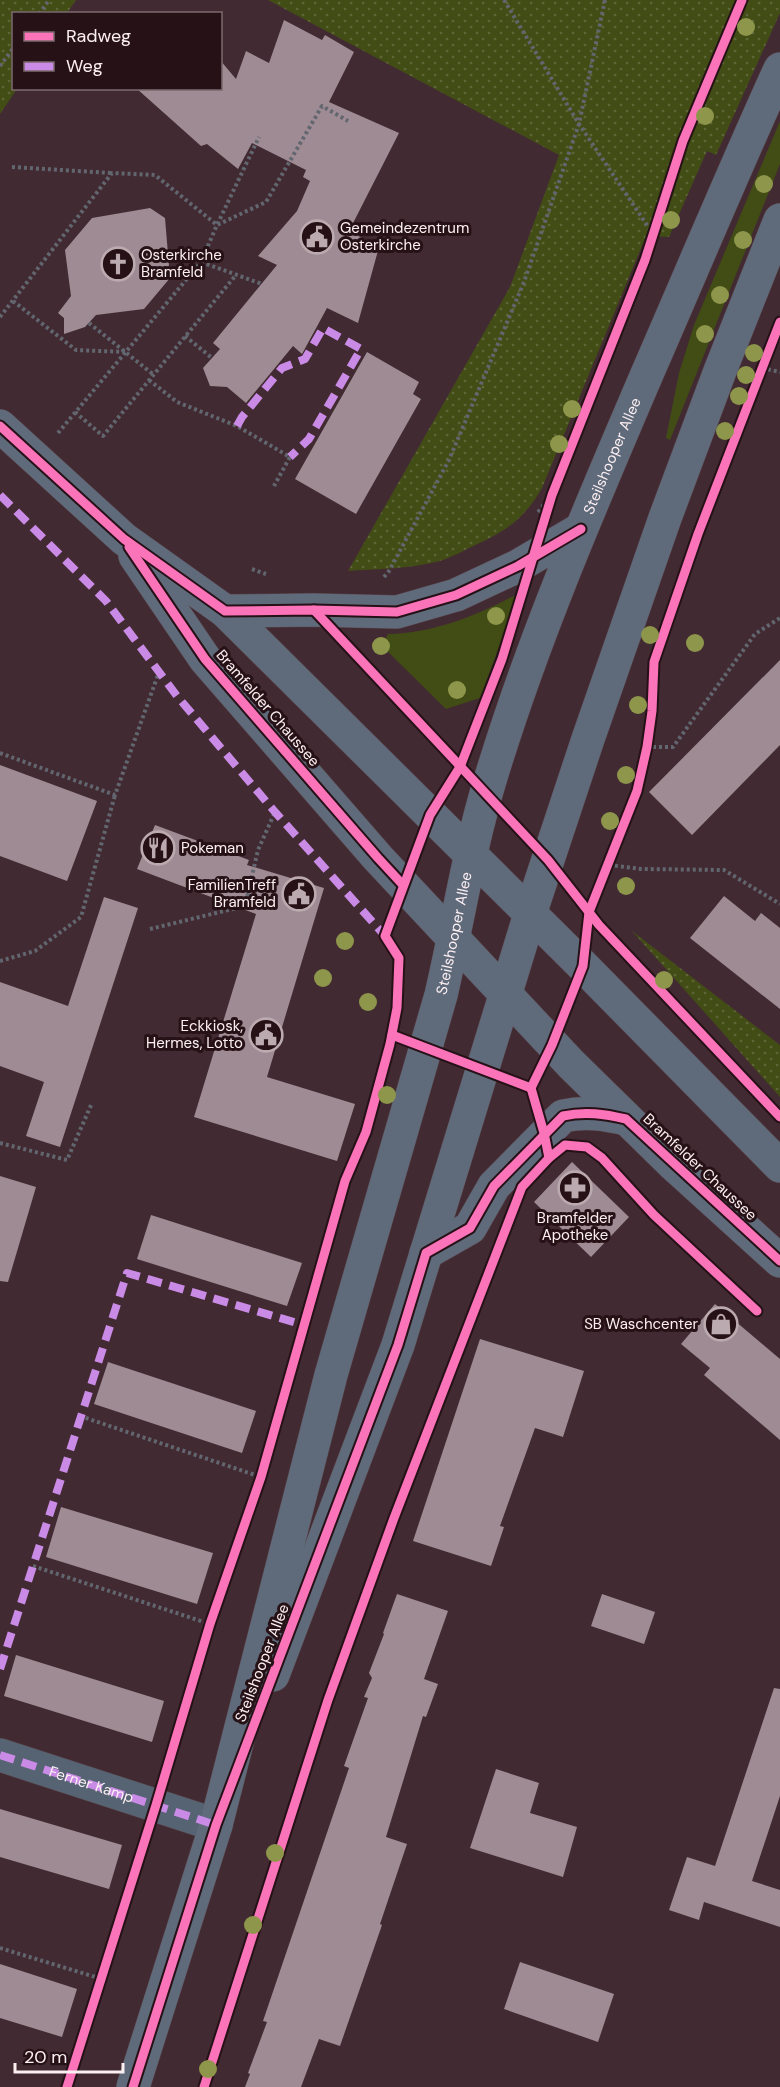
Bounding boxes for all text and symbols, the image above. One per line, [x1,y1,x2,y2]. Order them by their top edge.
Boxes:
legend [12,12,222,90]
text: Radweg [66,24,131,48]
text: Weg [66,54,103,78]
place label: Gemeindezentrum Osterkirche [340,218,469,255]
public building icon: Gemeindezentrum Osterkirche [299,219,335,255]
place label: Osterkirche Bramfeld [141,245,222,282]
church icon: Osterkirche Bramfeld [100,246,136,282]
street label: Steilshooper Allee [579,394,646,517]
street label: Bramfelder Chaussee [212,645,324,771]
restaurant icon: Pokeman [140,830,176,866]
place label: Pokeman [181,838,244,858]
street label: Steilshooper Allee [431,870,477,997]
place label: FamilienTreff Bramfeld [188,875,276,912]
public building icon: FamilienTreff Bramfeld [281,876,317,912]
place label: Eckkiosk, Hermes, Lotto [146,1016,243,1053]
public building icon: Eckkiosk, Hermes, Lotto [248,1017,284,1053]
street label: Bramfelder Chaussee [639,1109,761,1225]
pharmacy icon: Bramfelder Apotheke [557,1170,593,1206]
place label: Bramfelder Apotheke [537,1208,614,1245]
shop icon: SB Waschcenter [703,1306,739,1342]
place label: SB Waschcenter [584,1314,698,1334]
street label: Steilshooper Allee [230,1601,294,1725]
street label: Ferner Kamp [46,1762,136,1808]
scale bar [15,2036,123,2074]
text: 20 m [24,2045,67,2069]

